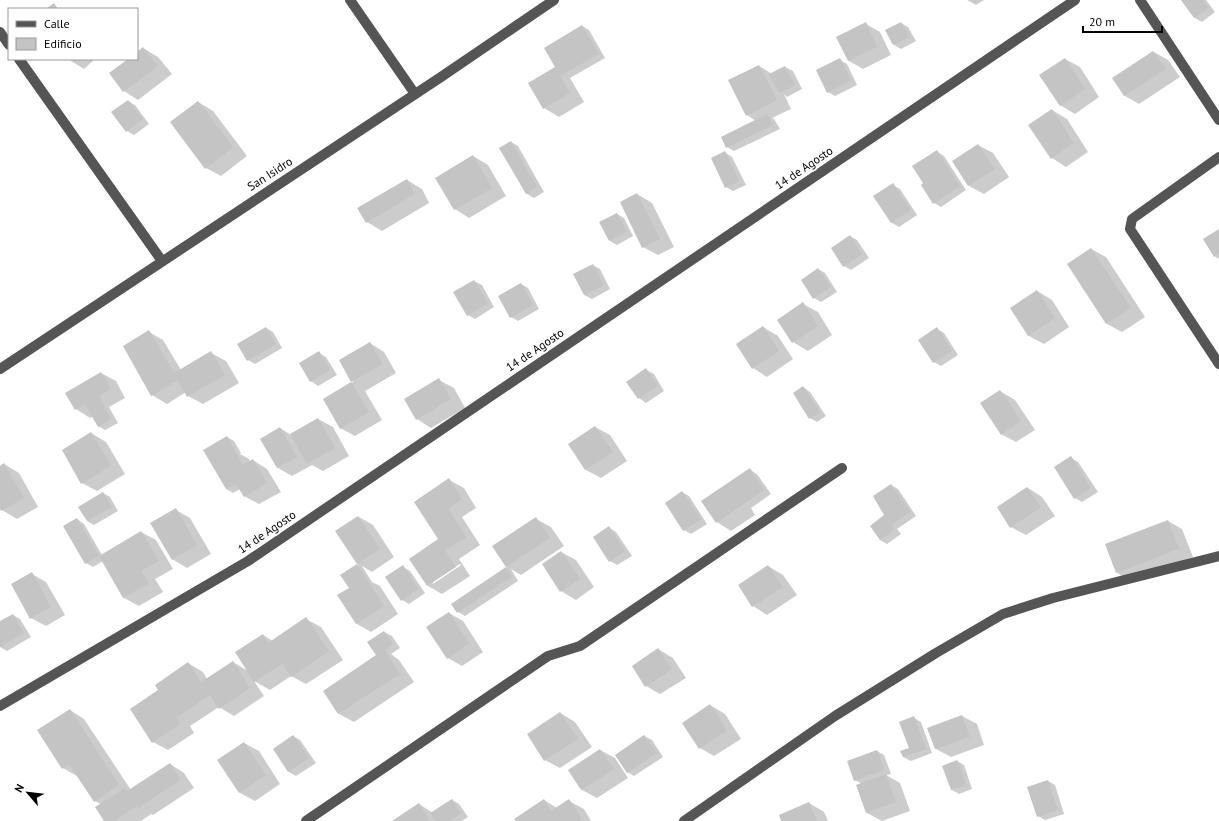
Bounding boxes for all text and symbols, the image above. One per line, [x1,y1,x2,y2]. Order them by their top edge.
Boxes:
legend [8,8,138,60]
scale bar [1083,8,1162,34]
text: 20 m [1089,14,1115,29]
text: Calle [44,16,70,31]
text: Edificio [44,36,82,51]
street label: 14 de Agosto [772,143,836,192]
street label: San Isidro [244,153,295,194]
street label: 14 de Agosto [503,325,567,374]
street label: 14 de Agosto [235,507,299,556]
north arrow [8,773,48,813]
text: N [11,782,27,795]

